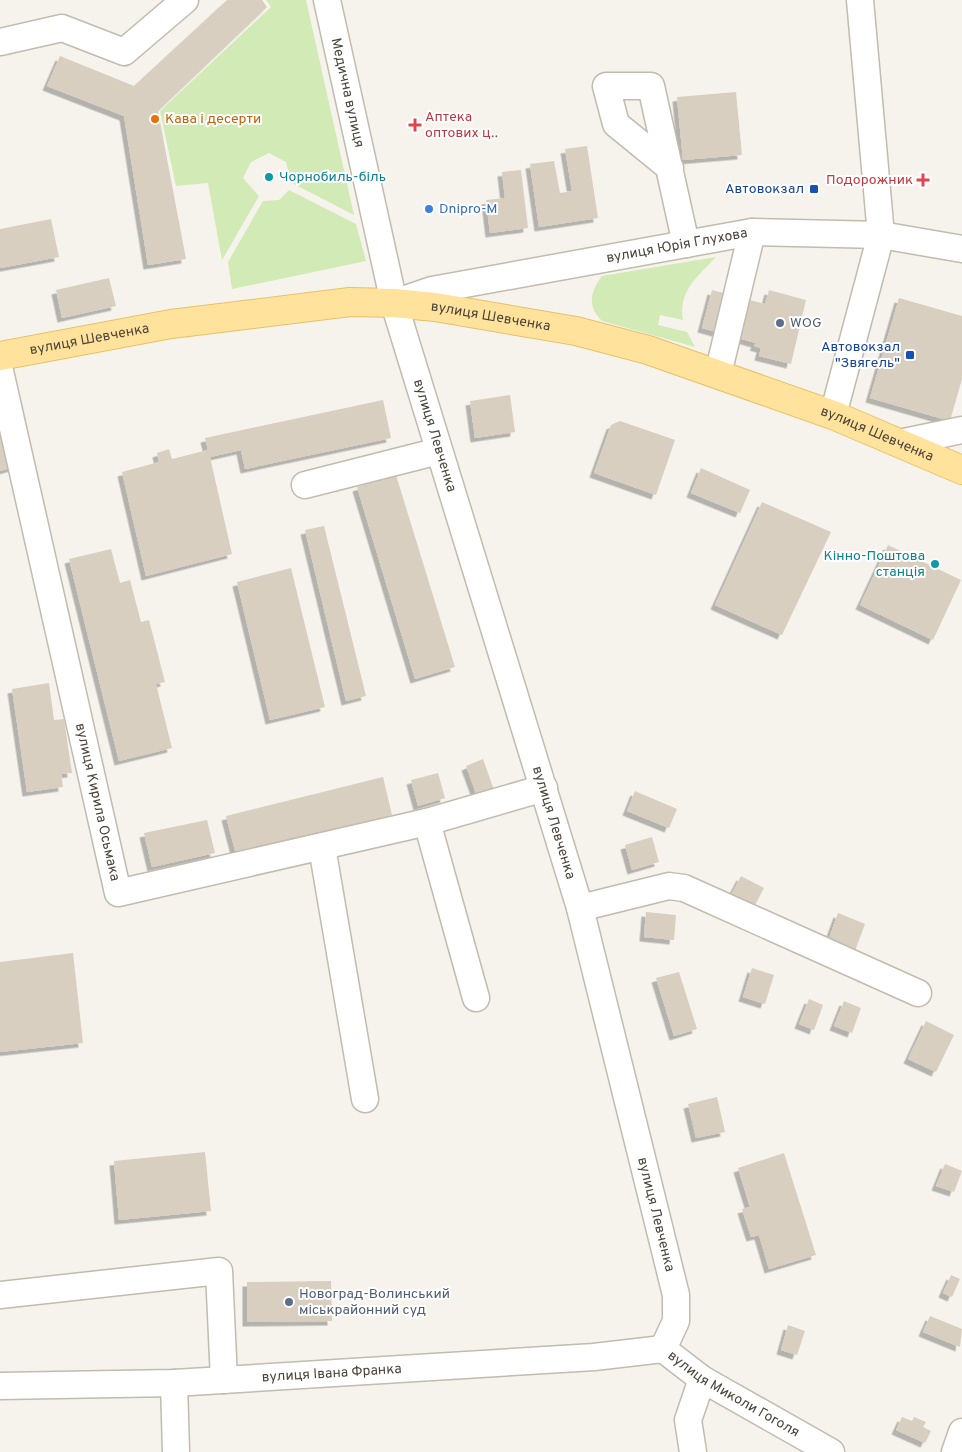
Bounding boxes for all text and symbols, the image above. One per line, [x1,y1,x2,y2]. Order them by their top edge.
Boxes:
street label: Медична вулиця [327,36,368,149]
place label: Аптека оптових ц‥ [425,109,498,142]
place label: Кава і десерти [165,111,261,128]
marker: Кава і десерти [149,113,161,125]
marker: Аптека оптових ц‥ [409,119,421,131]
place label: Чорнобиль-біль [279,169,386,186]
marker: Чорнобиль-біль [263,171,275,183]
place label: Подорожник [826,172,913,189]
marker: Подорожник [917,174,929,186]
place label: Автовокзал [725,181,804,198]
marker: Автовокзал [808,183,820,195]
place label: Dnipro-M [439,201,498,218]
marker: Dnipro-M [423,203,435,215]
street label: вулиця Юрія Глухова [605,224,749,267]
street label: вулиця Шевченка [430,298,552,335]
place label: WOG [790,315,822,332]
marker: WOG [774,317,786,329]
street label: вулиця Шевченка [28,320,151,359]
place label: Автовокзал "Звягель" [821,339,900,372]
marker: Автовокзал "Звягель" [904,349,916,361]
street label: вулиця Левченка [409,377,460,494]
street label: вулиця Шевченка [818,403,936,465]
place label: Кінно-Поштова станція [824,548,925,581]
marker: Кінно-Поштова станція [929,558,941,570]
street label: вулиця Кирила Осьмака [71,721,124,883]
street label: вулиця Левченка [528,764,579,881]
street label: вулиця Левченка [634,1155,678,1273]
place label: Новоград-Волинський міськрайонний суд [299,1286,450,1319]
marker: Новоград-Волинський міськрайонний суд [283,1296,295,1308]
street label: вулиця Миколи Гоголя [664,1347,803,1441]
street label: вулиця Івана Франка [261,1360,402,1386]

